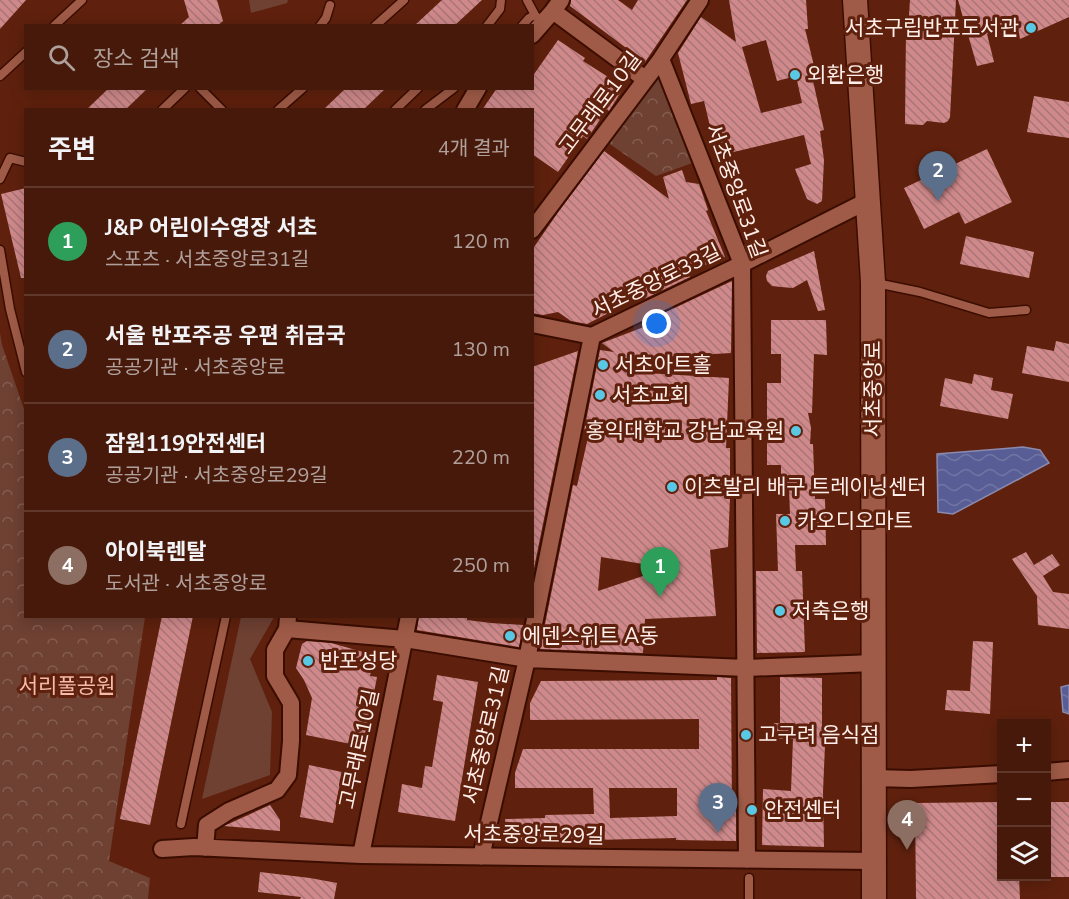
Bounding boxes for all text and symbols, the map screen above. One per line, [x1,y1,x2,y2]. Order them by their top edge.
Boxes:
place label: 서초구립반포도서관 [845,14,1019,42]
marker: 서초구립반포도서관 [1024,21,1038,35]
search box [24,24,534,90]
icon: search [45,41,78,74]
text: 장소 검색 [93,44,180,74]
street label: 고무래로10길 [552,46,648,160]
place label: 외환은행 [807,61,884,89]
marker: 외환은행 [788,68,802,82]
street label: 서초중앙로31길 [699,120,773,262]
text: 주변 [48,132,96,167]
text: 4개 결과 [438,135,510,162]
pin: 2 [918,152,958,201]
text: J&P 어린이수영장 서초 [105,213,317,243]
text: 1 [62,228,74,255]
text: 120 m [452,228,510,255]
street label: 서초중앙로33길 [586,237,726,325]
text: 스포츠 · 서초중앙로31길 [105,246,309,273]
your location [642,309,671,338]
text: 서울 반포주공 우편 취급국 [105,321,345,351]
text: 2 [62,336,74,363]
text: 130 m [452,336,510,363]
street label: 서초중앙로 [859,341,887,437]
place label: 서초아트홀 [615,351,712,379]
text: 공공기관 · 서초중앙로 [105,354,285,381]
marker: 서초아트홀 [596,358,610,372]
place label: 서초교회 [612,381,689,409]
marker: 서초교회 [593,388,607,402]
place label: 홍익대학교 강남교육원 [585,417,784,445]
marker: 홍익대학교 강남교육원 [789,424,803,438]
text: 잠원119안전센터 [105,429,266,459]
text: 3 [62,444,74,471]
text: 220 m [452,444,510,471]
text: 공공기관 · 서초중앙로29길 [105,462,328,489]
place label: 이츠발리 배구 트레이닝센터 [684,473,927,501]
marker: 이츠발리 배구 트레이닝센터 [665,480,679,494]
place label: 카오디오마트 [797,507,913,535]
marker: 카오디오마트 [778,514,792,528]
text: 아이북렌탈 [105,537,206,567]
pin: 1 [640,548,680,597]
text: 4 [62,552,74,579]
text: 250 m [452,552,510,579]
text: 도서관 · 서초중앙로 [105,570,267,597]
place label: 저축은행 [792,597,869,625]
marker: 저축은행 [773,604,787,618]
place label: 에덴스위트 A동 [522,622,659,650]
marker: 에덴스위트 A동 [503,629,517,643]
place label: 반포성당 [320,647,397,675]
marker: 반포성당 [301,654,315,668]
street label: 서초중앙로31길 [456,663,516,807]
park label: 서리풀공원 [19,672,115,700]
street label: 고무래로10길 [333,687,385,811]
map controls [997,719,1051,881]
button: + [997,719,1051,773]
place label: 고구려 음식점 [758,721,879,749]
marker: 고구려 음식점 [739,728,753,742]
button: − [997,773,1051,827]
pin: 3 [698,784,738,833]
place label: 안전센터 [764,796,841,824]
pin: 4 [888,800,926,850]
marker: 안전센터 [745,803,759,817]
street label: 서초중앙로29길 [463,820,605,850]
button: layers [997,827,1051,881]

